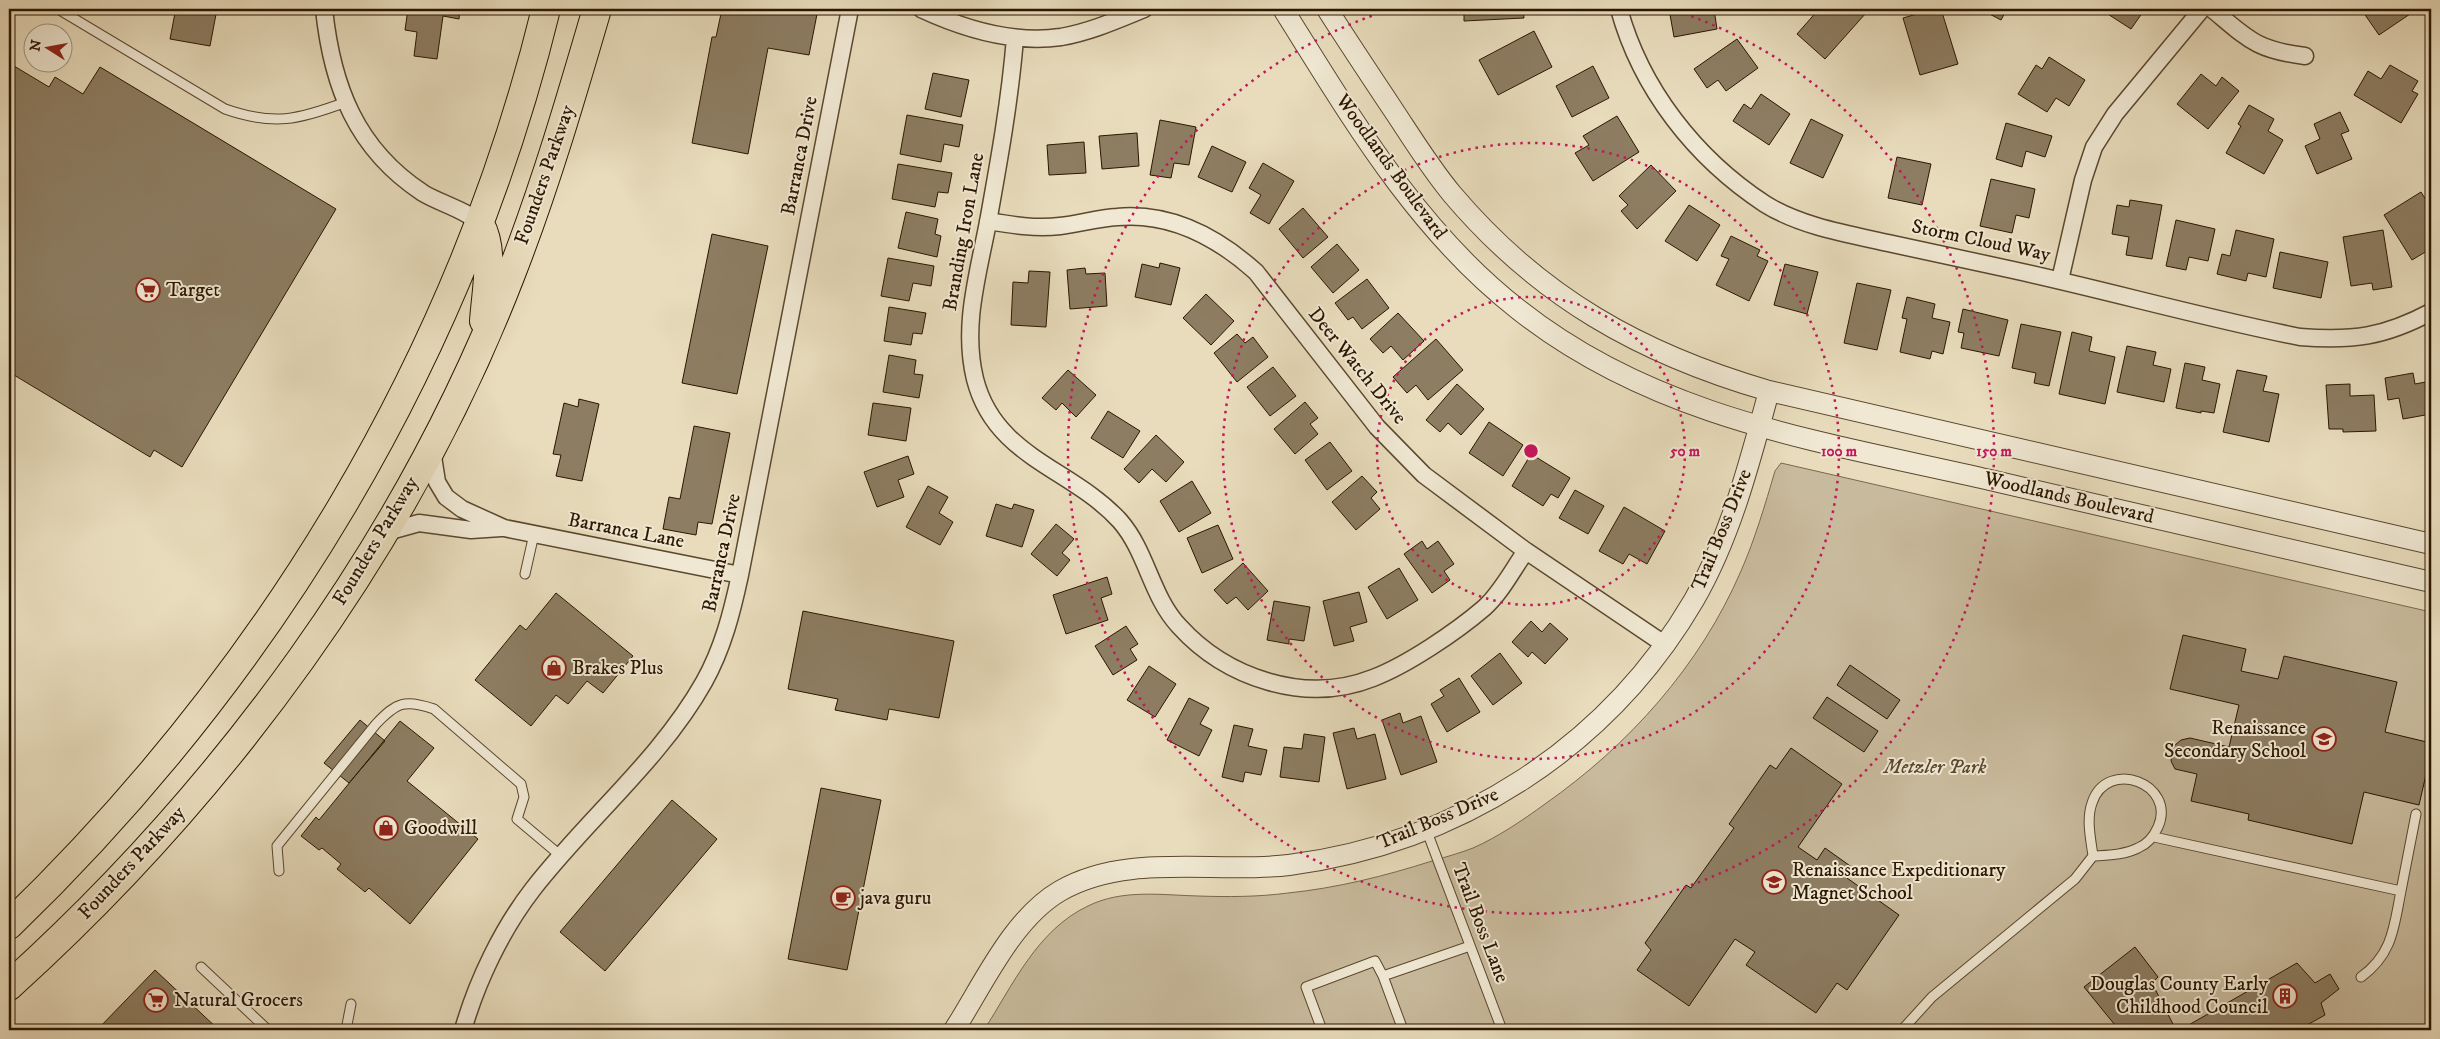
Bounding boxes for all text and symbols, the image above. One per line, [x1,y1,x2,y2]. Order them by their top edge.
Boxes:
north arrow [22,22,72,72]
text: N [26,38,46,53]
street label: Woodlands Boulevard [1329,89,1452,245]
street label: Barranca Drive [776,94,824,218]
street label: Founders Parkway [509,101,581,248]
street label: Branding Iron Lane [938,151,990,313]
street label: Storm Cloud Way [1909,214,2053,268]
supermarket icon: Target [135,277,161,303]
place label: Target [166,278,220,303]
street label: Deer Watch Drive [1302,303,1412,429]
centre of rings [1522,442,1540,460]
text: 50 m [1669,442,1701,461]
text: 100 m [1821,442,1858,461]
text: 150 m [1976,442,2012,461]
street label: Trail Boss Drive [1686,465,1758,595]
street label: Woodlands Boulevard [1981,466,2156,530]
street label: Founders Parkway [328,472,425,610]
street label: Barranca Drive [697,491,747,615]
street label: Barranca Lane [566,507,686,555]
shop icon: Brakes Plus [541,655,567,681]
place label: Brakes Plus [572,656,664,681]
place label: Renaissance Secondary School [2164,716,2306,764]
school or university icon: Renaissance Secondary School [2311,726,2337,752]
park label: Metzler Park [1882,755,1987,780]
street label: Trail Boss Drive [1374,782,1502,856]
street label: Founders Parkway [73,801,191,925]
shop icon: Goodwill [373,815,399,841]
place label: Goodwill [404,816,477,841]
place label: Renaissance Expeditionary Magnet School [1792,858,2006,906]
street label: Trail Boss Lane [1446,860,1514,986]
school or university icon: Renaissance Expeditionary Magnet School [1761,869,1787,895]
cafe icon: java guru [830,885,856,911]
place label: java guru [857,886,931,911]
place label: Douglas County Early Childhood Council [2090,972,2269,1020]
building icon: Douglas County Early Childhood Council [2272,983,2298,1009]
supermarket icon: Natural Grocers [143,987,169,1013]
place label: Natural Grocers [174,988,303,1013]

